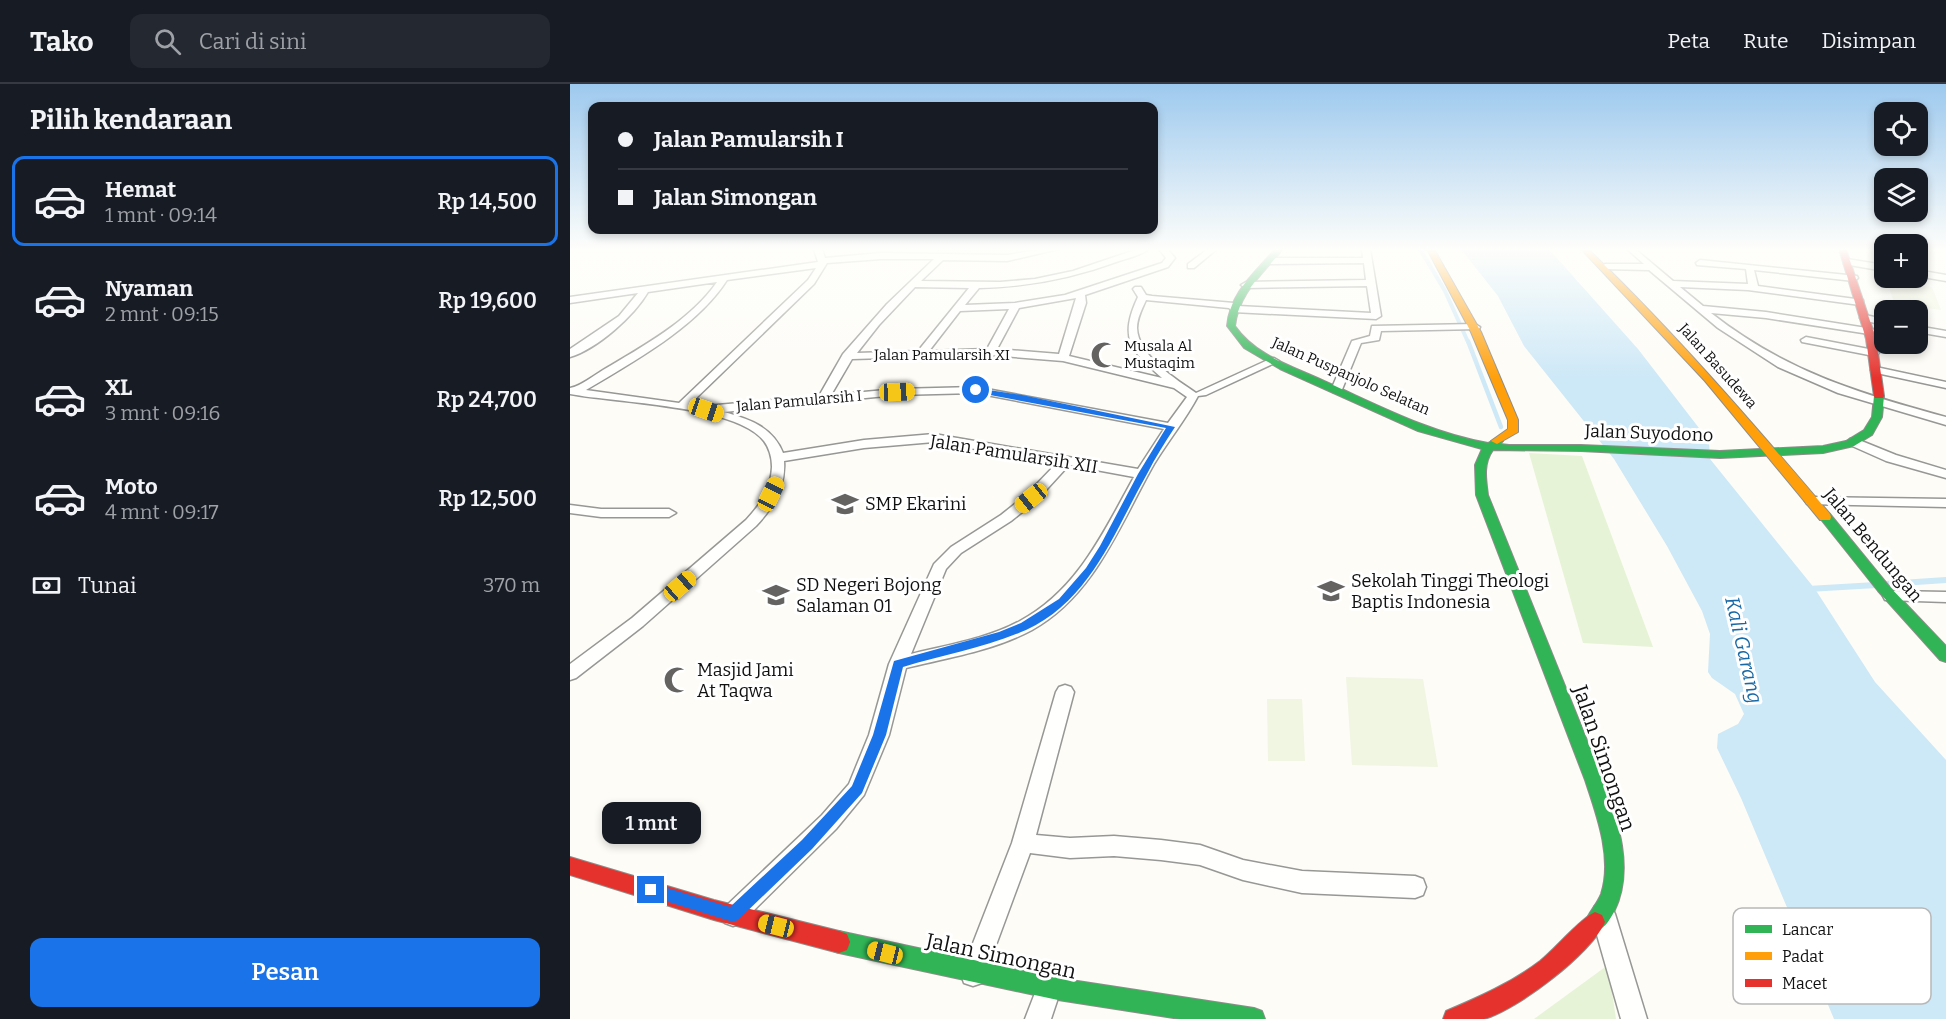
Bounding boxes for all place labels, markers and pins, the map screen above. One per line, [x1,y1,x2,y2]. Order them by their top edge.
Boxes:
place label: Musala Al Mustaqim [1124,337,1196,372]
mosque icon: Musala Al Mustaqim [1089,340,1119,370]
school or university icon: SMP Ekarini [830,489,860,519]
place label: SMP Ekarini [865,493,966,515]
place label: Sekolah Tinggi Theologi Baptis Indonesia [1351,570,1549,613]
place label: SD Negeri Bojong Salaman 01 [796,574,942,617]
school or university icon: Sekolah Tinggi Theologi Baptis Indonesia [1316,576,1346,606]
school or university icon: SD Negeri Bojong Salaman 01 [761,580,791,610]
place label: Masjid Jami At Taqwa [697,659,794,702]
mosque icon: Masjid Jami At Taqwa [662,665,692,695]

